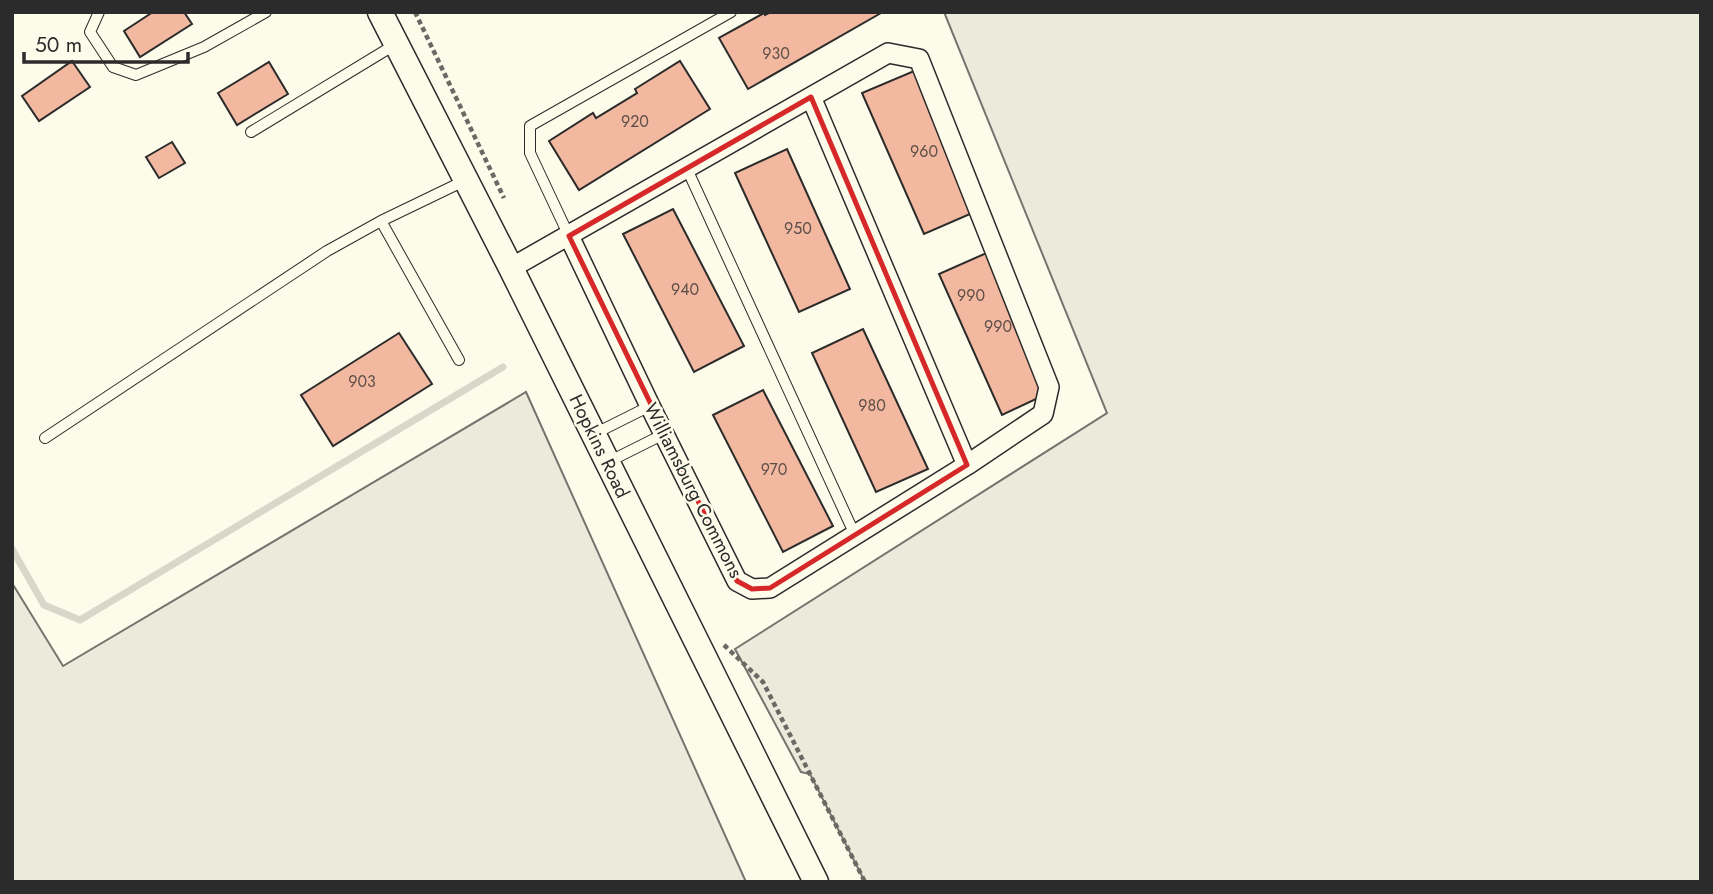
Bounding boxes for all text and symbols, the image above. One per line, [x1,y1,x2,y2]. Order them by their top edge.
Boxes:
scale bar [24,21,189,65]
text: 50 m [35,30,82,60]
house number: 930 [762,42,790,65]
house number: 920 [621,110,649,133]
house number: 960 [910,140,938,163]
house number: 950 [784,217,812,240]
house number: 940 [671,278,699,301]
house number: 990 [957,284,985,307]
house number: 990 [984,315,1012,338]
house number: 903 [348,370,376,393]
street label: Hopkins Road [563,390,636,503]
house number: 980 [858,394,886,417]
street label: Williamsburg Commons [638,398,750,583]
house number: 970 [761,458,787,481]

